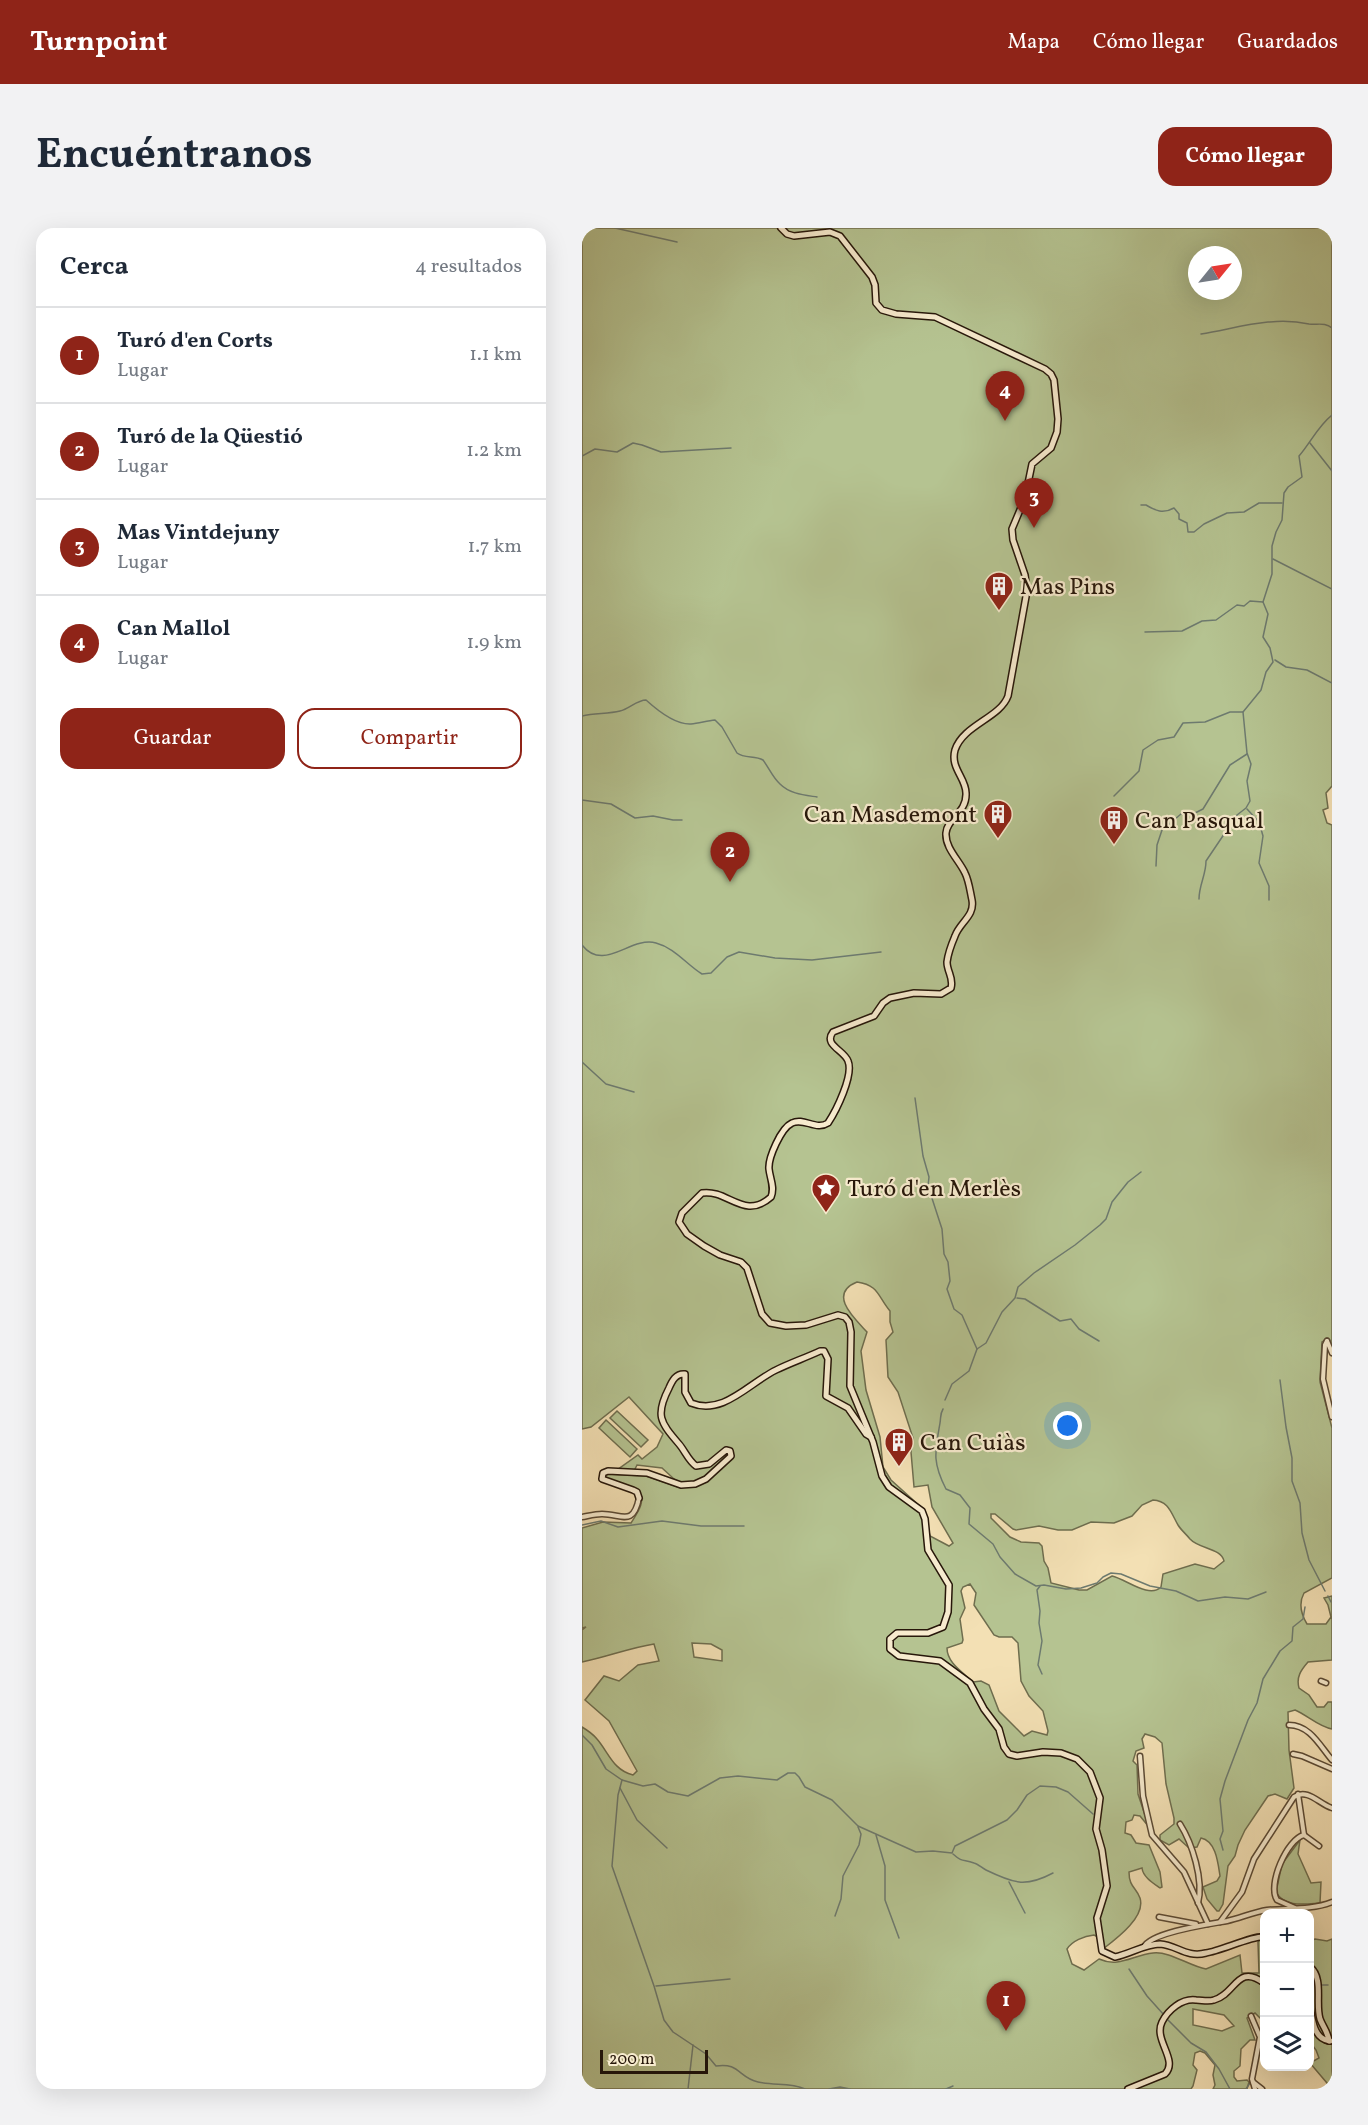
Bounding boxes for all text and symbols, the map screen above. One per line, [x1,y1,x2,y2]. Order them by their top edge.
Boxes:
text: Turnpoint [30,23,167,62]
text: Mapa [1007,28,1060,57]
text: Cómo llegar [1093,28,1204,57]
text: Guardados [1237,28,1338,57]
text: Encuéntranos [36,127,312,186]
button: Cómo llegar [1158,127,1332,186]
north arrow [1188,246,1242,300]
text: Cerca [60,249,129,285]
text: 4 resultados [415,253,522,281]
text: Turó d'en Corts [117,326,273,357]
text: 1 [75,341,84,369]
text: 1.1 km [469,341,522,369]
text: Lugar [117,357,168,385]
pin: 4 [986,372,1024,421]
text: Turó de la Qüestió [117,422,303,453]
text: 2 [74,437,85,465]
text: 1.2 km [466,437,522,465]
text: Lugar [117,453,168,481]
pin: 3 [1014,478,1054,528]
text: Mas Vintdejuny [117,518,280,549]
text: 3 [74,533,85,561]
text: 1.7 km [468,533,522,561]
text: Lugar [117,549,168,577]
building icon: Mas Pins [983,570,1015,612]
place label: Mas Pins [1020,571,1115,605]
text: Can Mallol [117,614,230,645]
text: 4 [73,629,86,657]
text: 1.9 km [467,629,522,657]
text: Lugar [117,645,168,673]
button: Guardar [60,708,285,769]
button: Compartir [297,708,522,769]
building icon: Can Masdemont [982,798,1014,840]
place label: Can Masdemont [804,799,977,833]
building icon: Can Pasqual [1098,804,1130,846]
place label: Can Pasqual [1135,805,1264,839]
pin: 2 [710,832,750,882]
place icon: Turó d'en Merlès [810,1172,842,1214]
place label: Turó d'en Merlès [847,1173,1021,1207]
your location [1053,1411,1082,1440]
building icon: Can Cuiàs [883,1426,915,1468]
place label: Can Cuiàs [920,1427,1025,1461]
map controls [1260,1909,1314,2071]
button: + [1260,1909,1314,1963]
button: − [1260,1963,1314,2017]
pin: 1 [986,1982,1026,2031]
button: layers [1260,2017,1314,2071]
scale bar [600,2047,708,2074]
text: 200 m [609,2049,654,2071]

